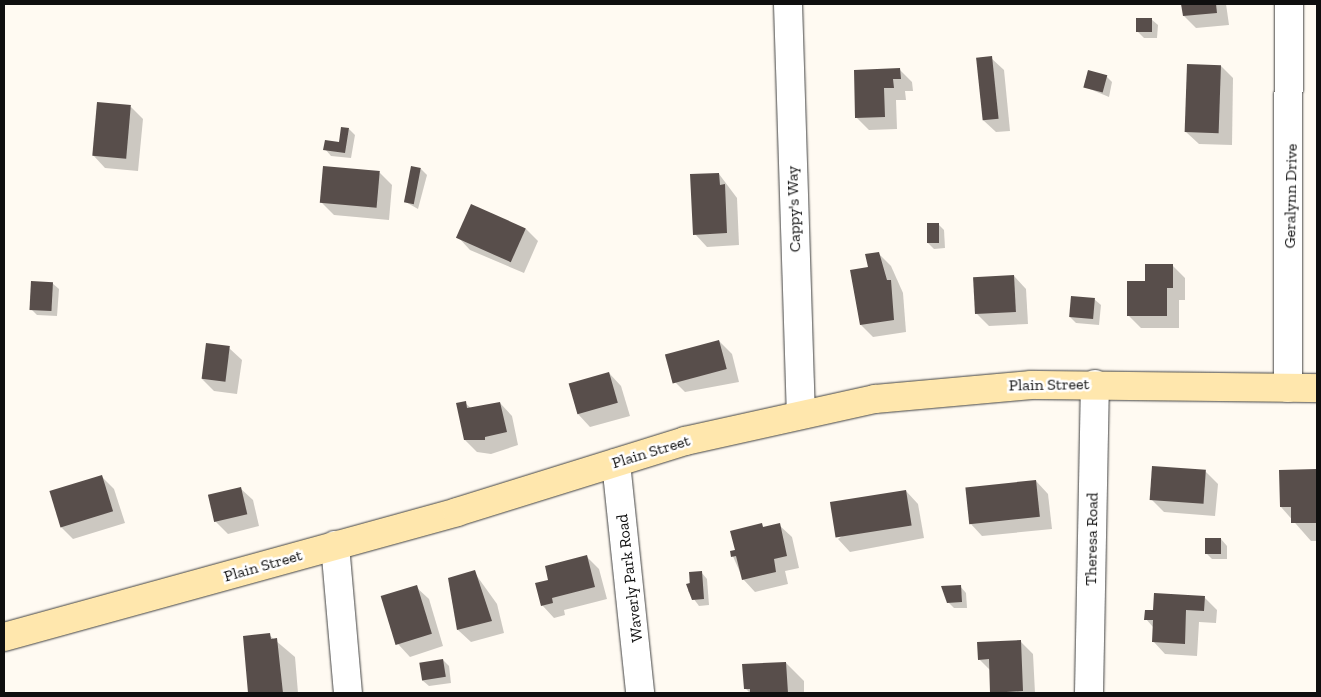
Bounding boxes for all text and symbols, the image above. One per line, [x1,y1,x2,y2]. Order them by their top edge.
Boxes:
street label: Geralynn Drive [1280,143,1302,249]
street label: Cappy's Way [783,165,805,253]
street label: Plain Street [1009,375,1089,395]
street label: Plain Street [610,431,692,473]
street label: Theresa Road [1082,492,1102,586]
street label: Waverly Park Road [613,513,647,643]
street label: Plain Street [222,546,304,586]

